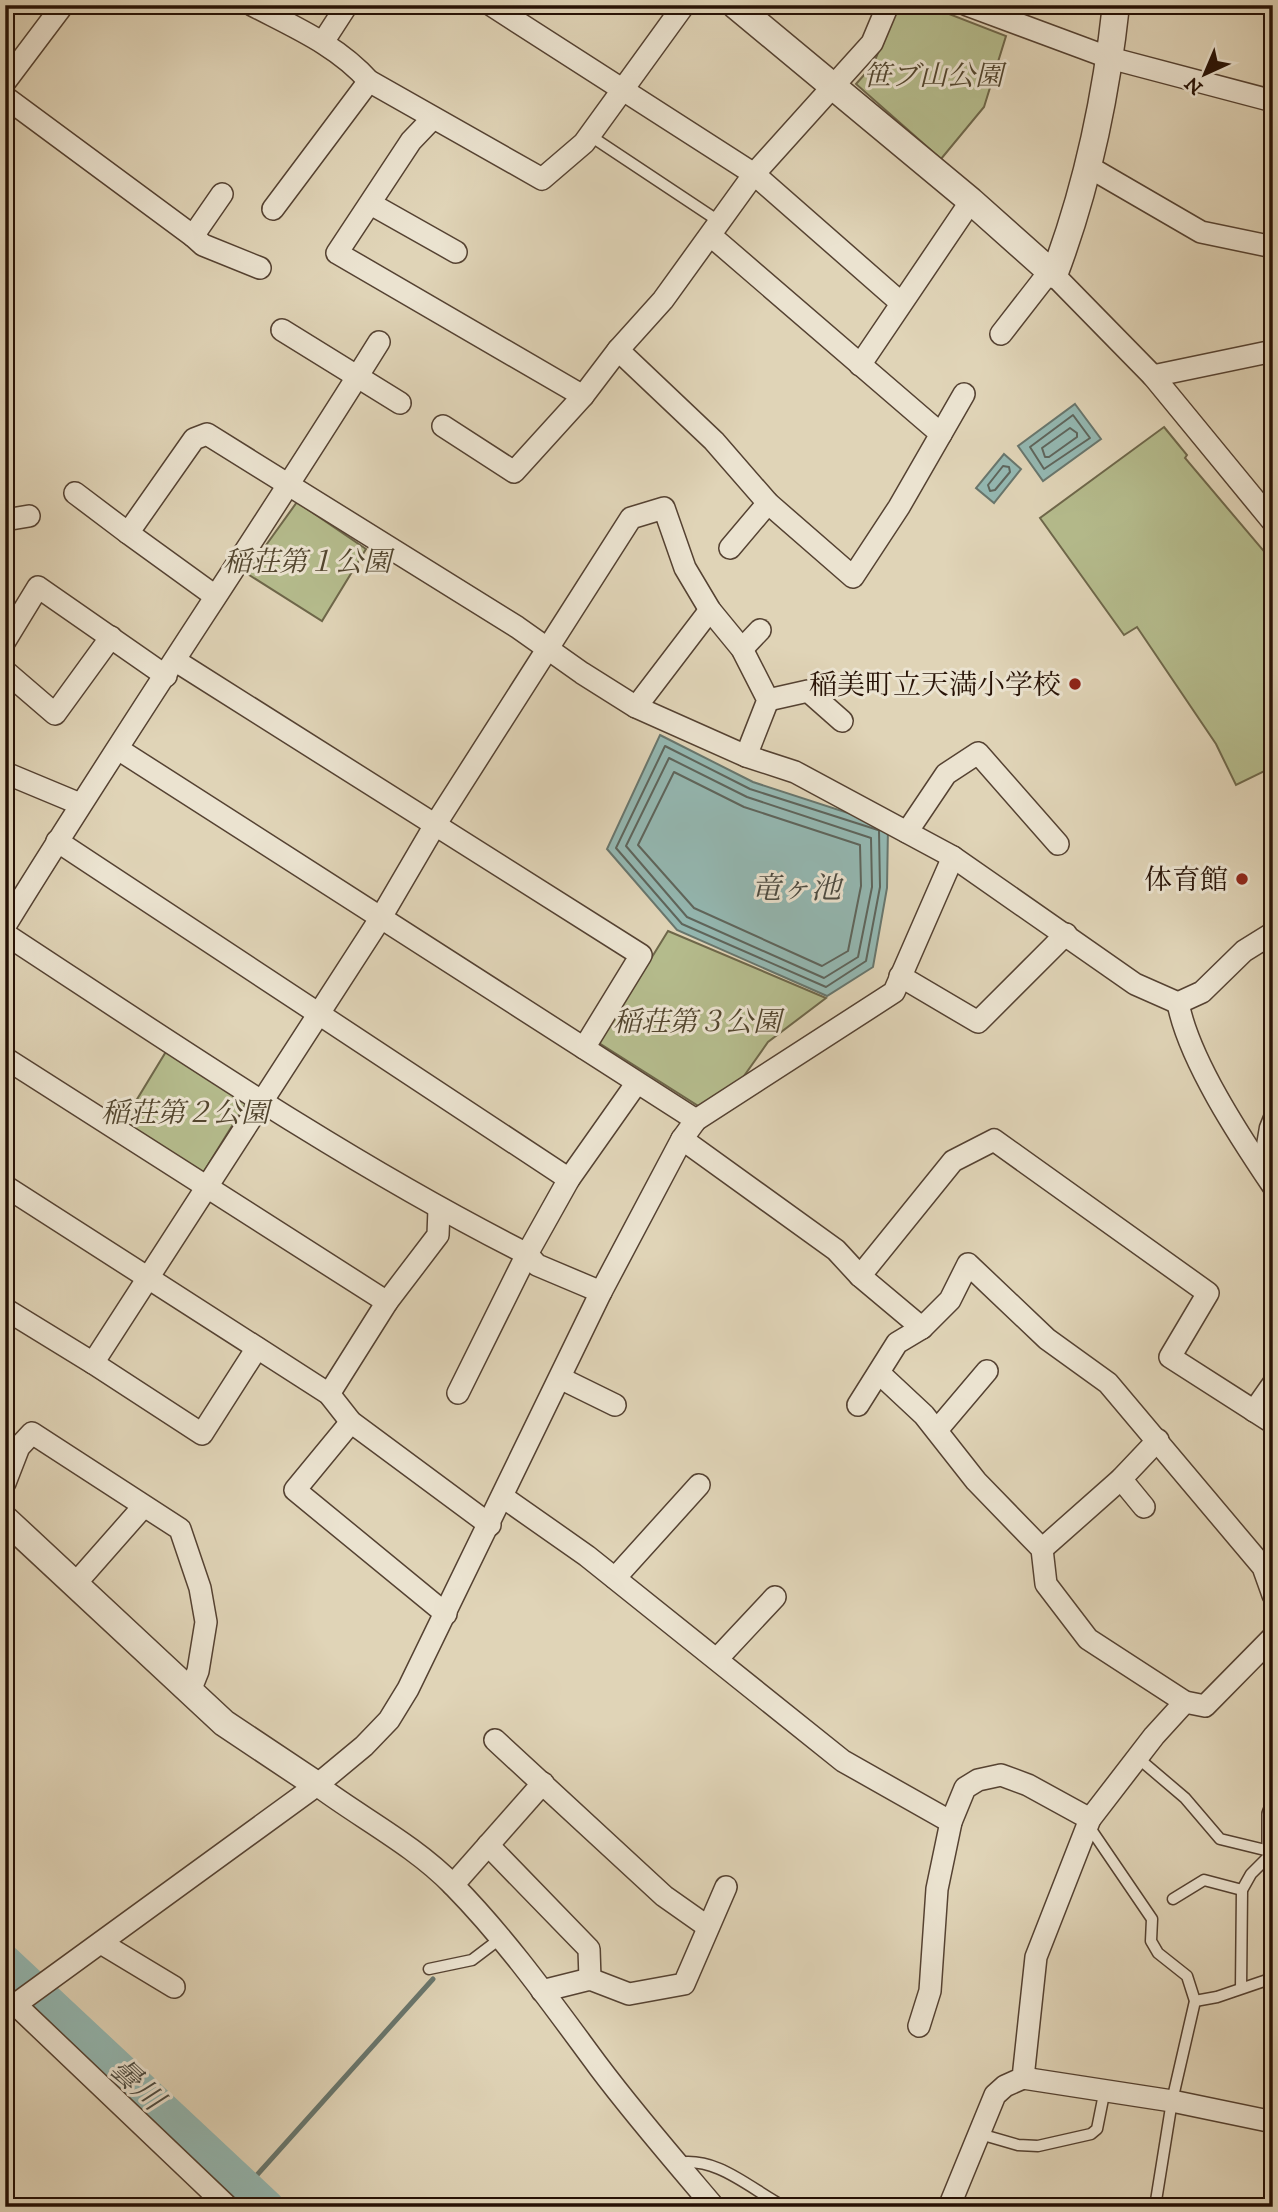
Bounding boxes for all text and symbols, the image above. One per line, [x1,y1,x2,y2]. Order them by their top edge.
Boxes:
north arrow [1170,38,1240,108]
park label: 笹ブ山公園 [863,59,1007,94]
text: N [1180,71,1208,99]
park label: 稲荘第１公園 [223,545,395,580]
place label: 稲美町立天満小学校 [809,668,1061,703]
marker: 稲美町立天満小学校 [1067,676,1083,692]
place label: 体育館 [1144,863,1228,898]
water label: 竜ヶ池 [751,871,844,908]
marker: 体育館 [1234,871,1250,887]
park label: 稲荘第３公園 [613,1005,785,1040]
park label: 稲荘第２公園 [101,1096,273,1131]
water label: 曇川 [101,2051,173,2121]

